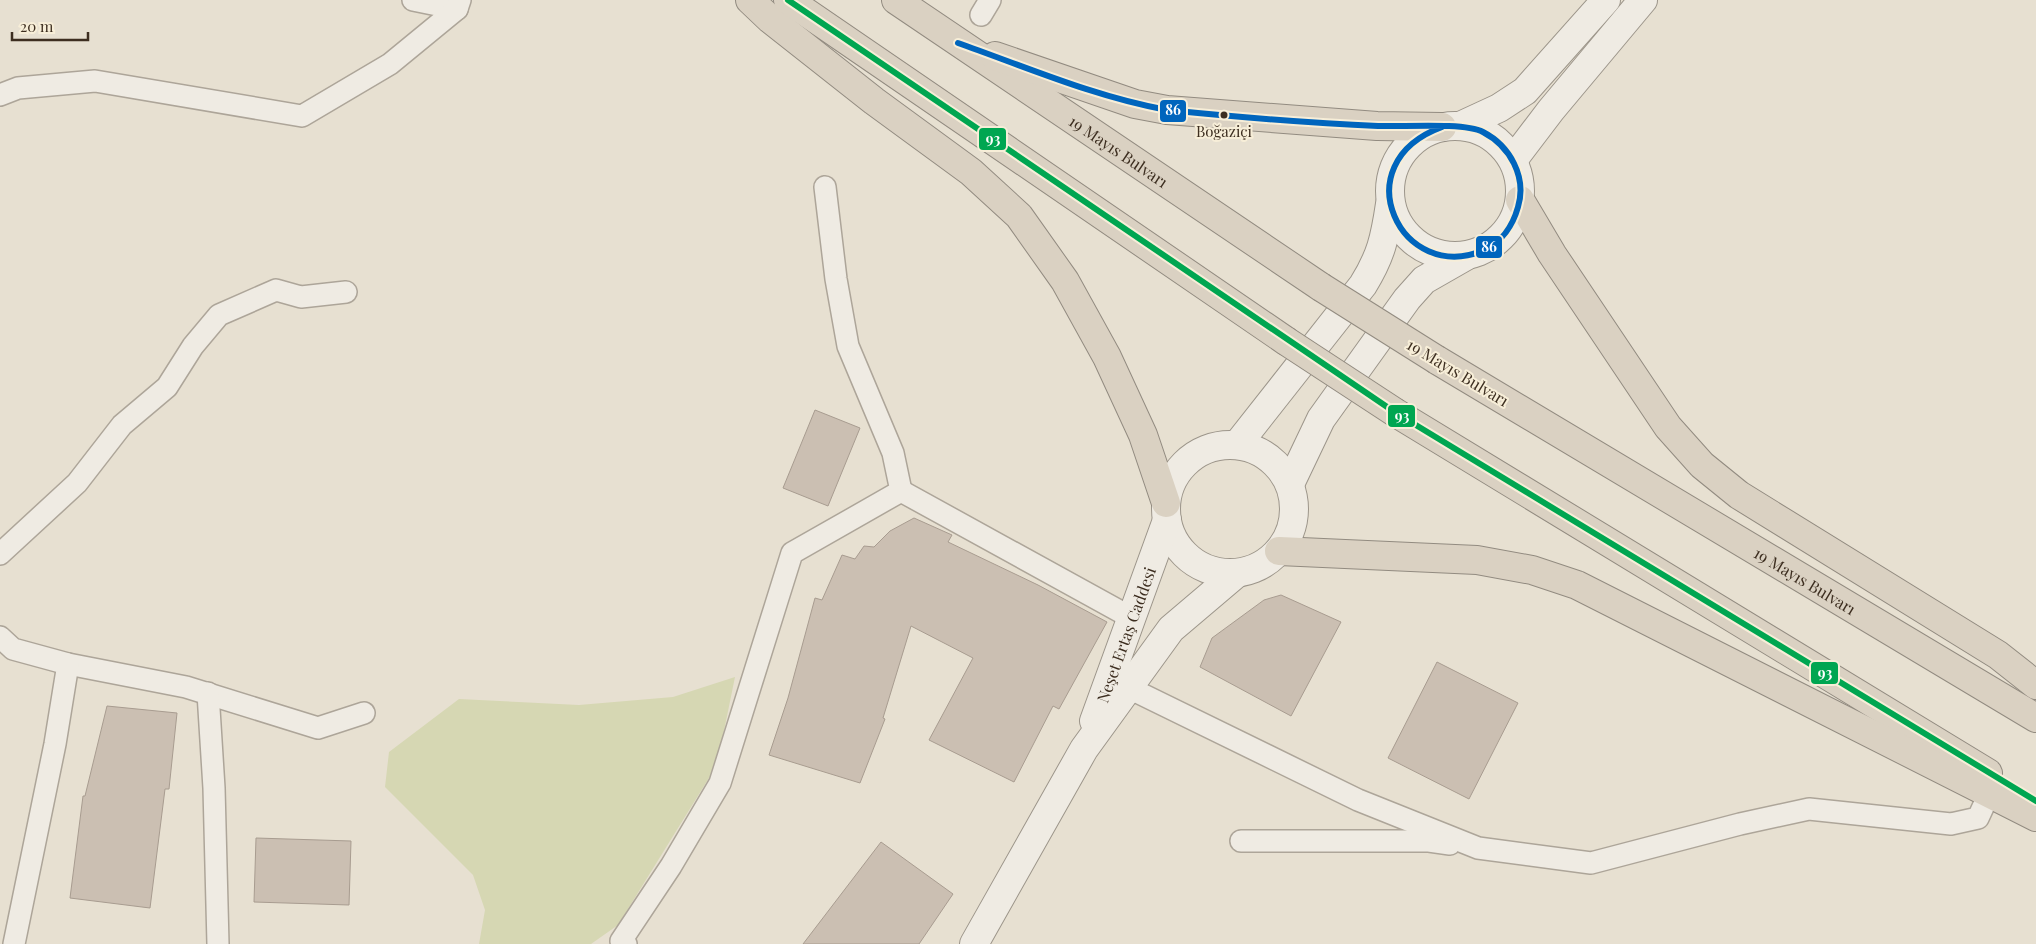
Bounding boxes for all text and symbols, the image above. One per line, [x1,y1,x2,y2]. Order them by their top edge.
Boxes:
scale bar [12,10,89,42]
text: 20 m [20,16,54,36]
line badge: 86 [1159,99,1187,123]
text: 86 [1165,100,1181,119]
street label: 19 Mayıs Bulvarı [1065,110,1173,192]
marker: Boğaziçi [1219,110,1229,120]
place label: Boğaziçi [1196,121,1253,141]
line badge: 93 [978,127,1007,151]
text: 93 [986,129,1000,148]
line badge: 86 [1475,235,1503,259]
text: 86 [1481,237,1497,256]
street label: 19 Mayıs Bulvarı [1403,333,1513,411]
line badge: 93 [1387,404,1416,428]
text: 93 [1395,406,1409,425]
street label: 19 Mayıs Bulvarı [1750,542,1860,619]
street label: Neşet Ertaş Caddesi [1091,563,1160,705]
line badge: 93 [1810,661,1839,685]
text: 93 [1818,663,1832,682]

